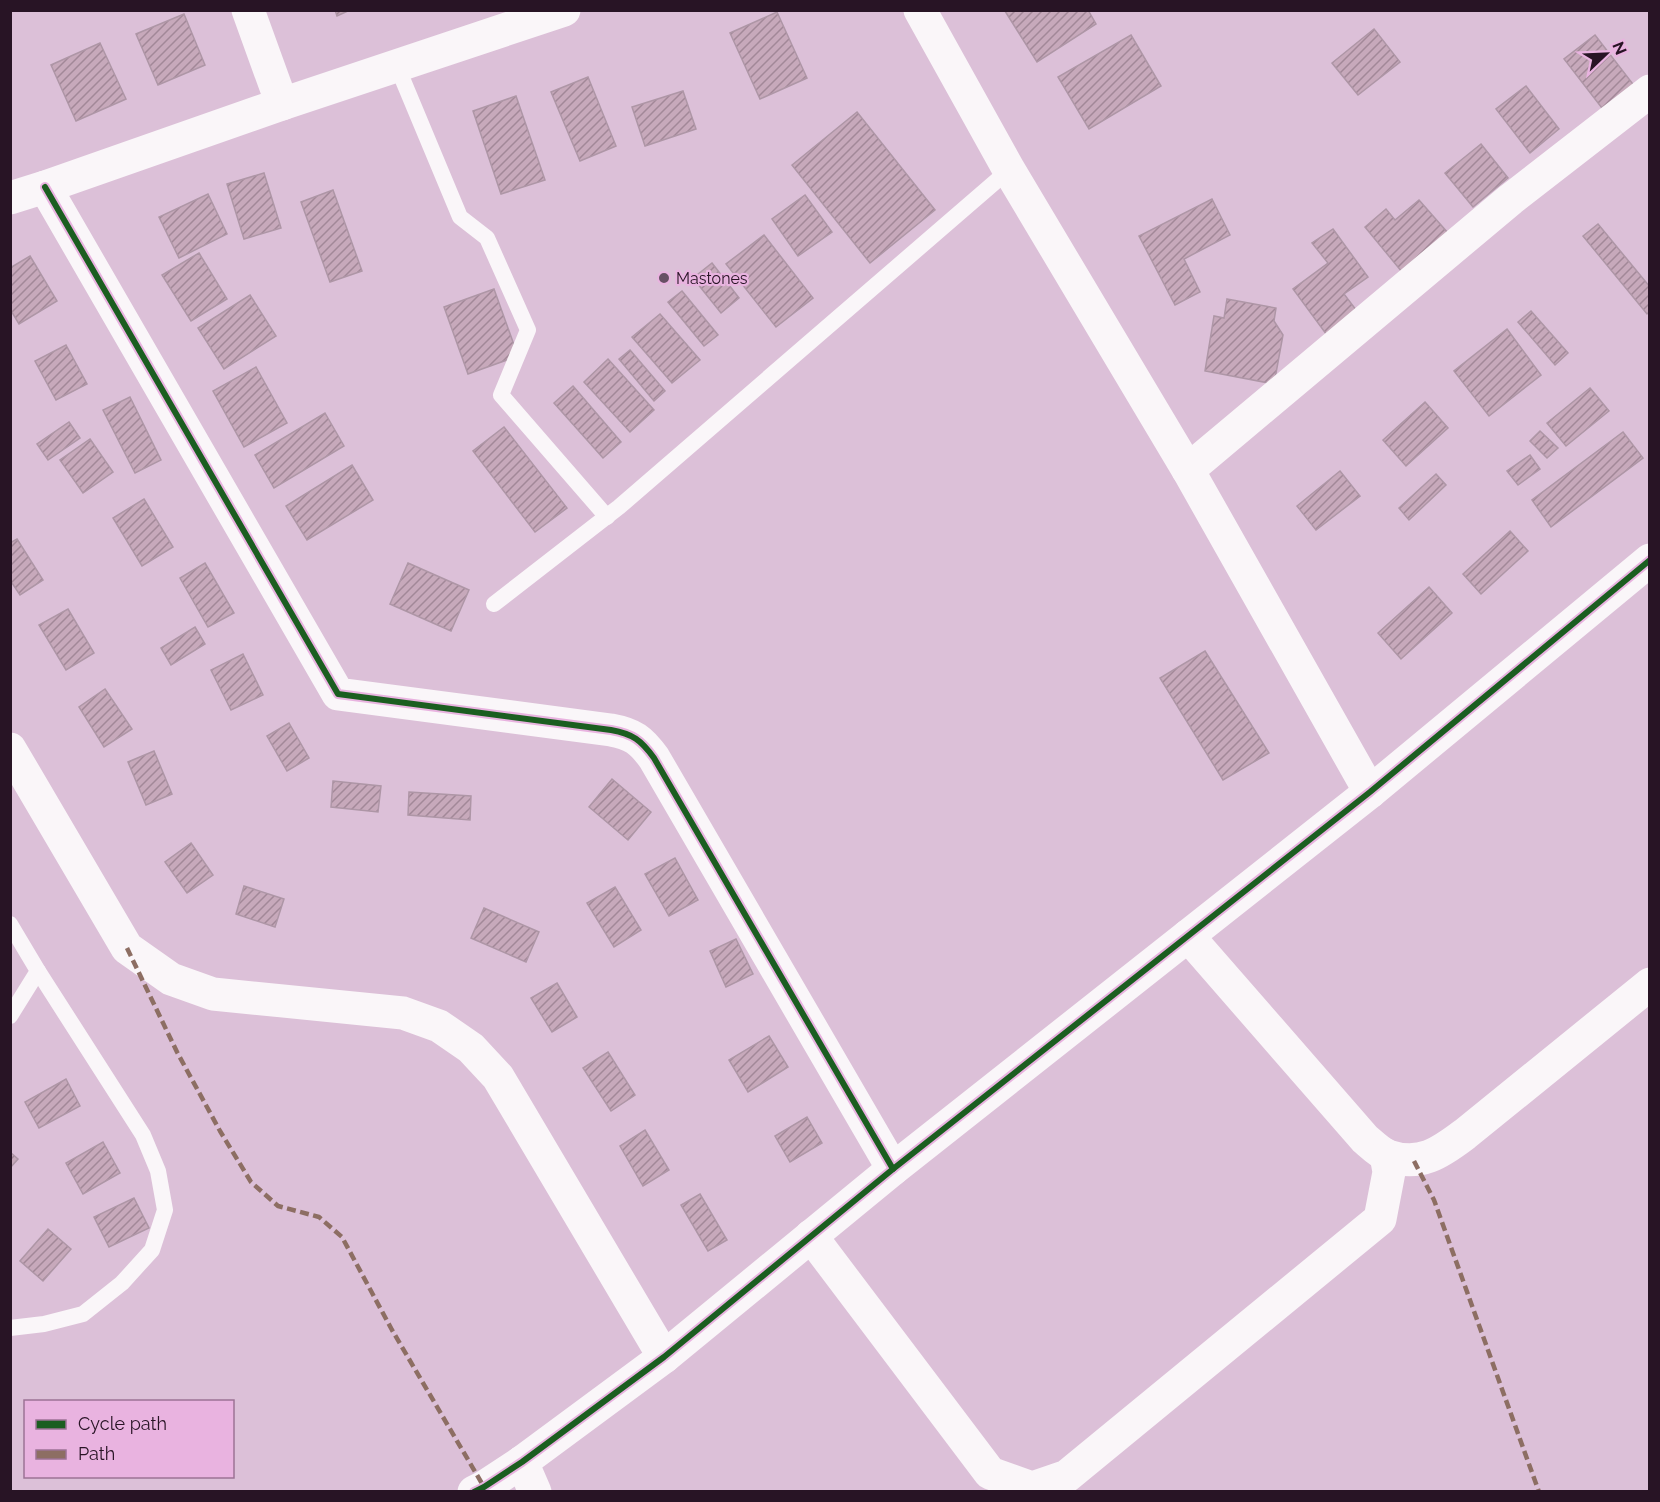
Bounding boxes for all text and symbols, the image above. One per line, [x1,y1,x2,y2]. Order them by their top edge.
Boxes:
north arrow [1576,24,1636,84]
text: N [1608,39,1630,58]
place label: Mastones [676,269,748,288]
marker: Mastones [657,271,671,285]
legend [24,1400,234,1478]
text: Cycle path [78,1413,167,1434]
text: Path [78,1443,115,1464]

